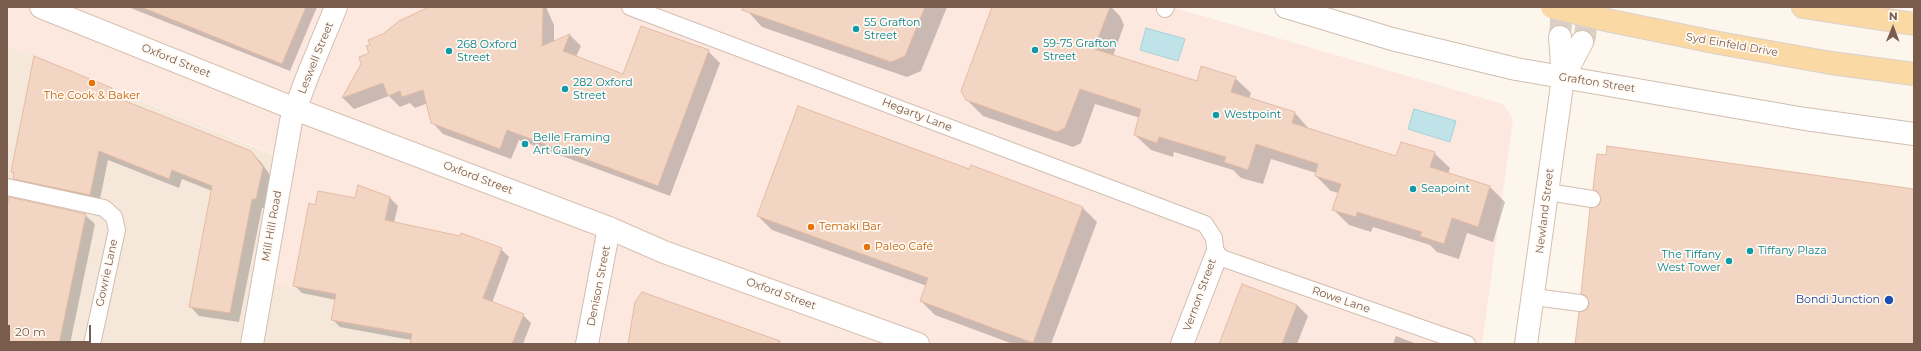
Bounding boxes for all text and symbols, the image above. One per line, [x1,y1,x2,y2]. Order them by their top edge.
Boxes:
north arrow [1873,8,1913,48]
text: N [1889,9,1898,23]
place label: 55 Grafton Street [864,16,921,42]
street label: Leswell Street [296,20,336,96]
marker: 55 Grafton Street [851,24,861,34]
street label: Syd Einfeld Drive [1685,30,1779,60]
place label: 59-75 Grafton Street [1043,37,1117,63]
place label: 268 Oxford Street [457,38,517,64]
street label: Oxford Street [140,41,212,81]
marker: 59-75 Grafton Street [1030,45,1040,55]
marker: 268 Oxford Street [444,46,454,56]
street label: Grafton Street [1558,70,1636,96]
place label: 282 Oxford Street [573,76,633,102]
marker: The Cook & Baker [87,78,97,88]
marker: 282 Oxford Street [560,84,570,94]
place label: The Cook & Baker [44,89,140,103]
street label: Hegarty Lane [880,96,954,134]
place label: Westpoint [1224,108,1281,122]
marker: Westpoint [1211,110,1221,120]
place label: Belle Framing Art Gallery [533,131,610,157]
marker: Belle Framing Art Gallery [520,139,530,149]
street label: Oxford Street [441,159,515,197]
street label: Newland Street [1533,168,1557,254]
place label: Seapoint [1421,182,1470,196]
marker: Seapoint [1408,184,1418,194]
street label: Mill Hill Road [259,190,285,262]
place label: Temaki Bar [819,220,881,234]
marker: Temaki Bar [806,222,816,232]
street label: Gowrie Lane [93,238,121,308]
place label: Paleo Café [875,240,933,254]
marker: Paleo Café [862,242,872,252]
place label: Tiffany Plaza [1758,244,1827,258]
street label: Denison Street [585,245,613,327]
marker: Tiffany Plaza [1745,246,1755,256]
place label: The Tiffany West Tower [1657,248,1721,274]
marker: The Tiffany West Tower [1724,256,1734,266]
street label: Vernon Street [1181,257,1219,333]
street label: Oxford Street [744,275,818,313]
street label: Rowe Lane [1310,284,1372,316]
place label: Bondi Junction [1796,293,1880,307]
marker: Bondi Junction [1883,294,1895,306]
scale bar [10,317,93,343]
text: 20 m [15,324,46,339]

